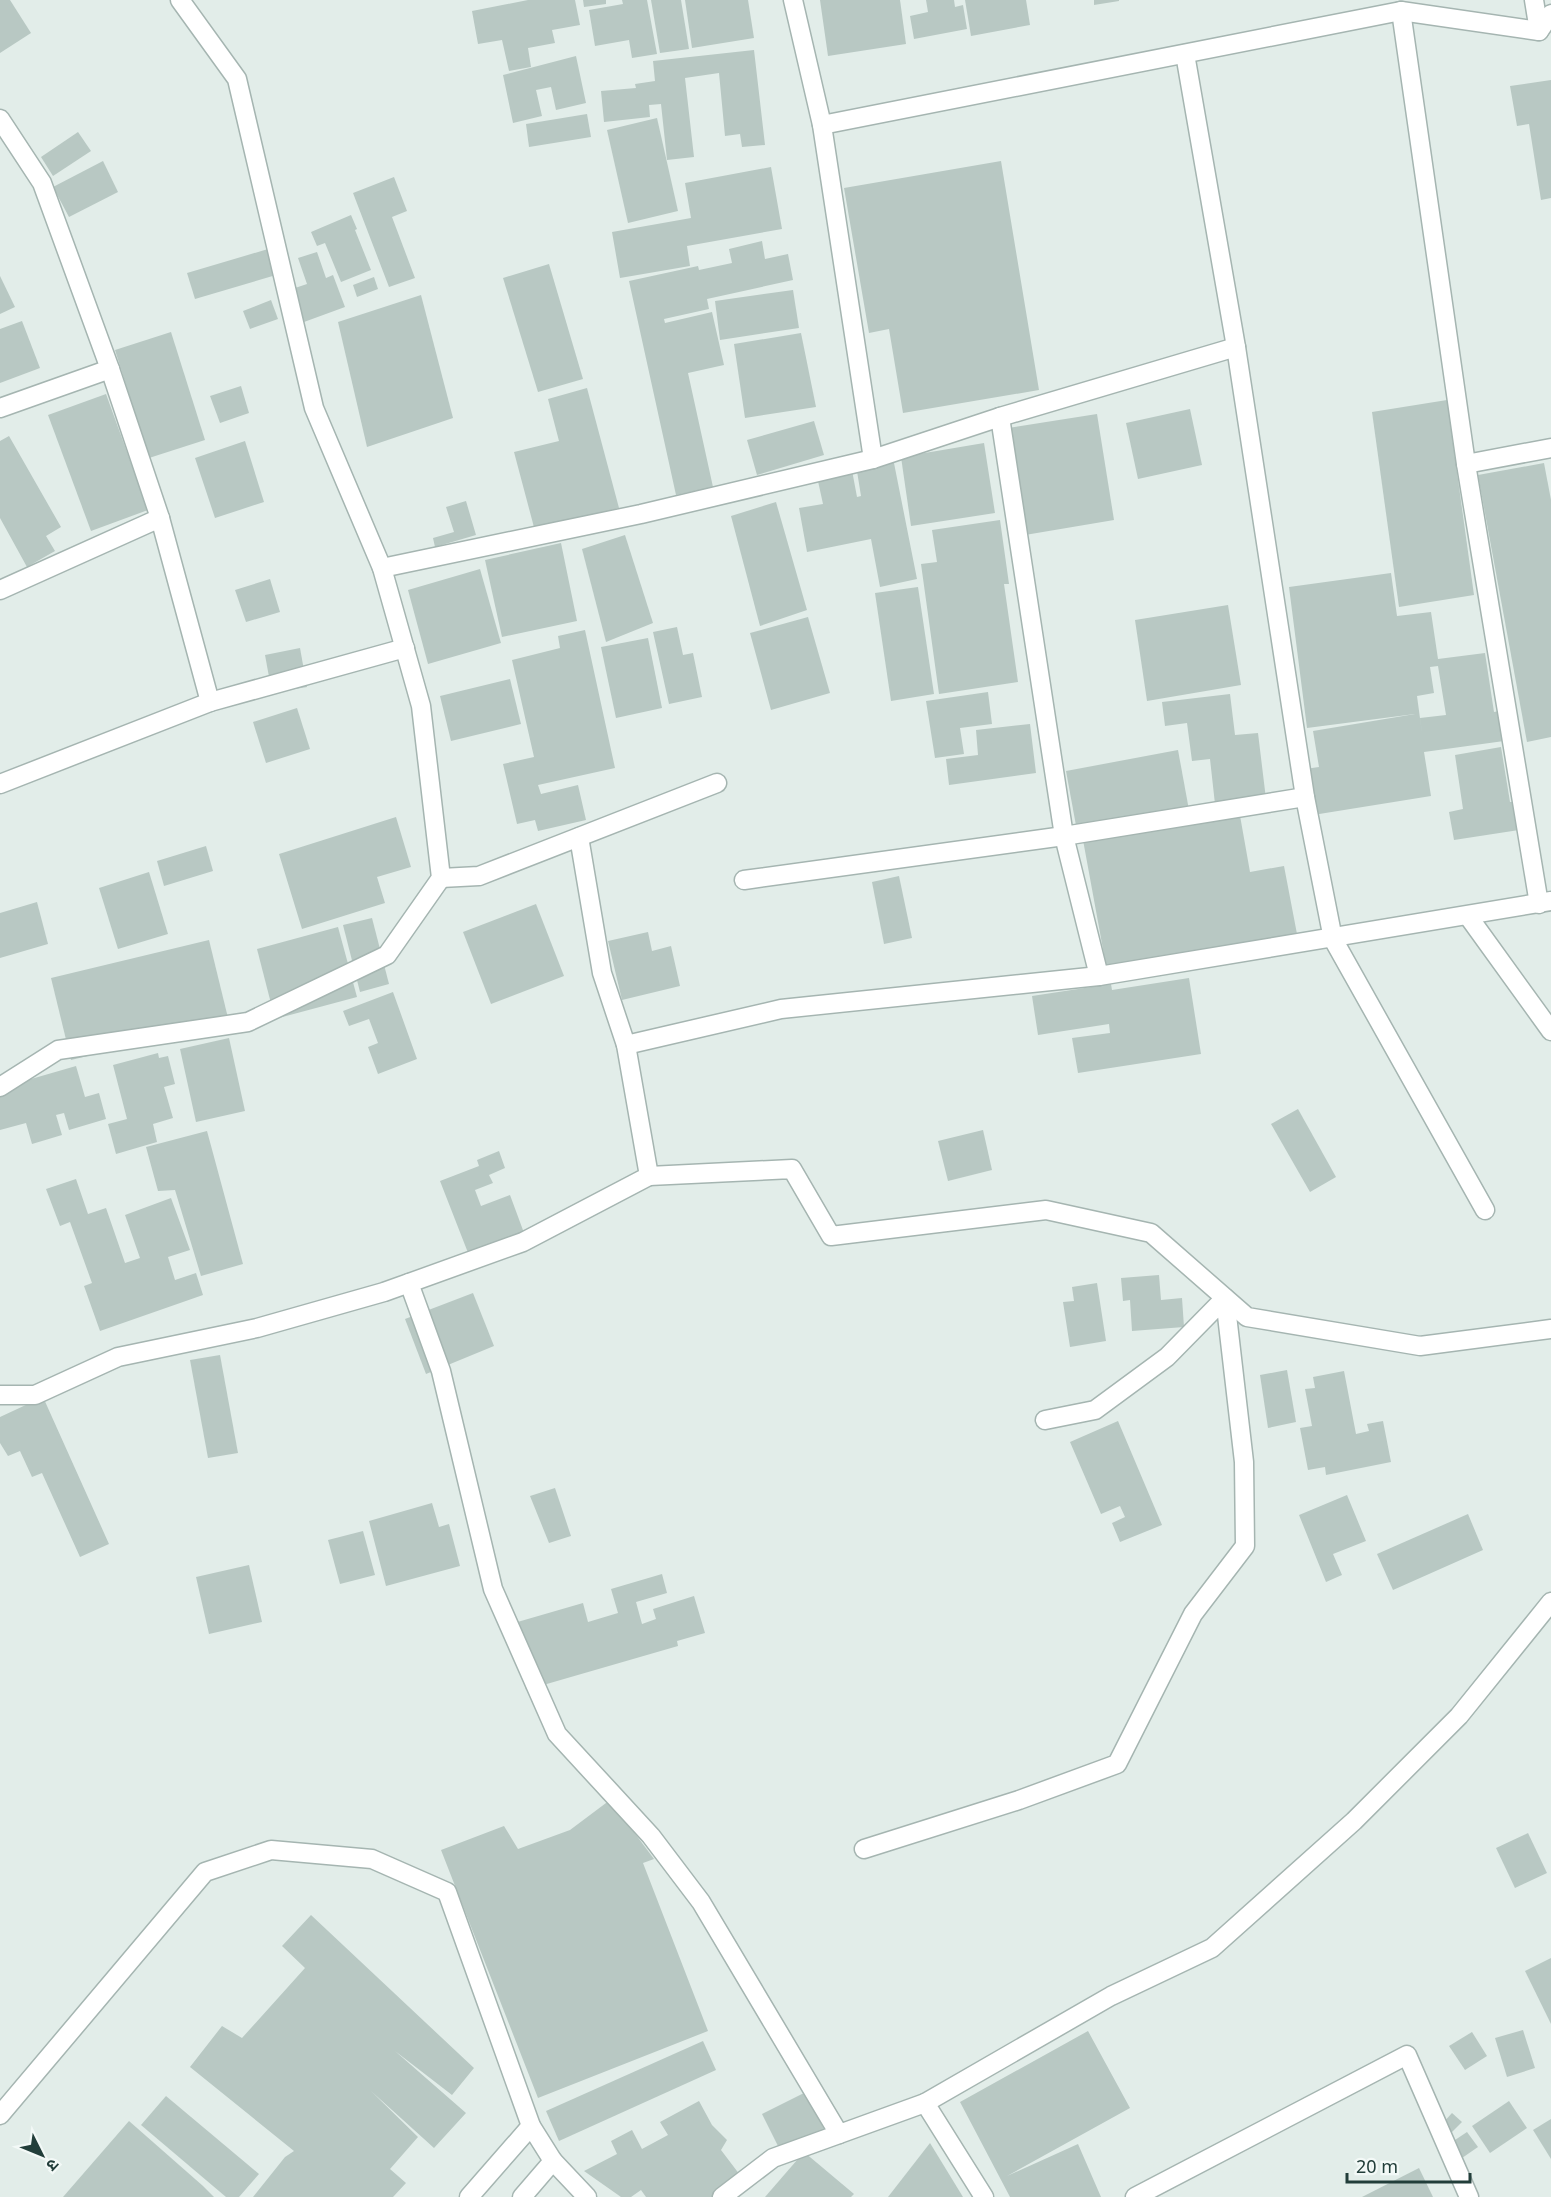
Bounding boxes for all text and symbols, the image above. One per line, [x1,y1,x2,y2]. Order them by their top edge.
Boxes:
north arrow [12,2125,72,2185]
scale bar [1347,2146,1470,2184]
text: उ [41,2154,64,2177]
text: 20 m [1356,2154,1398,2178]

